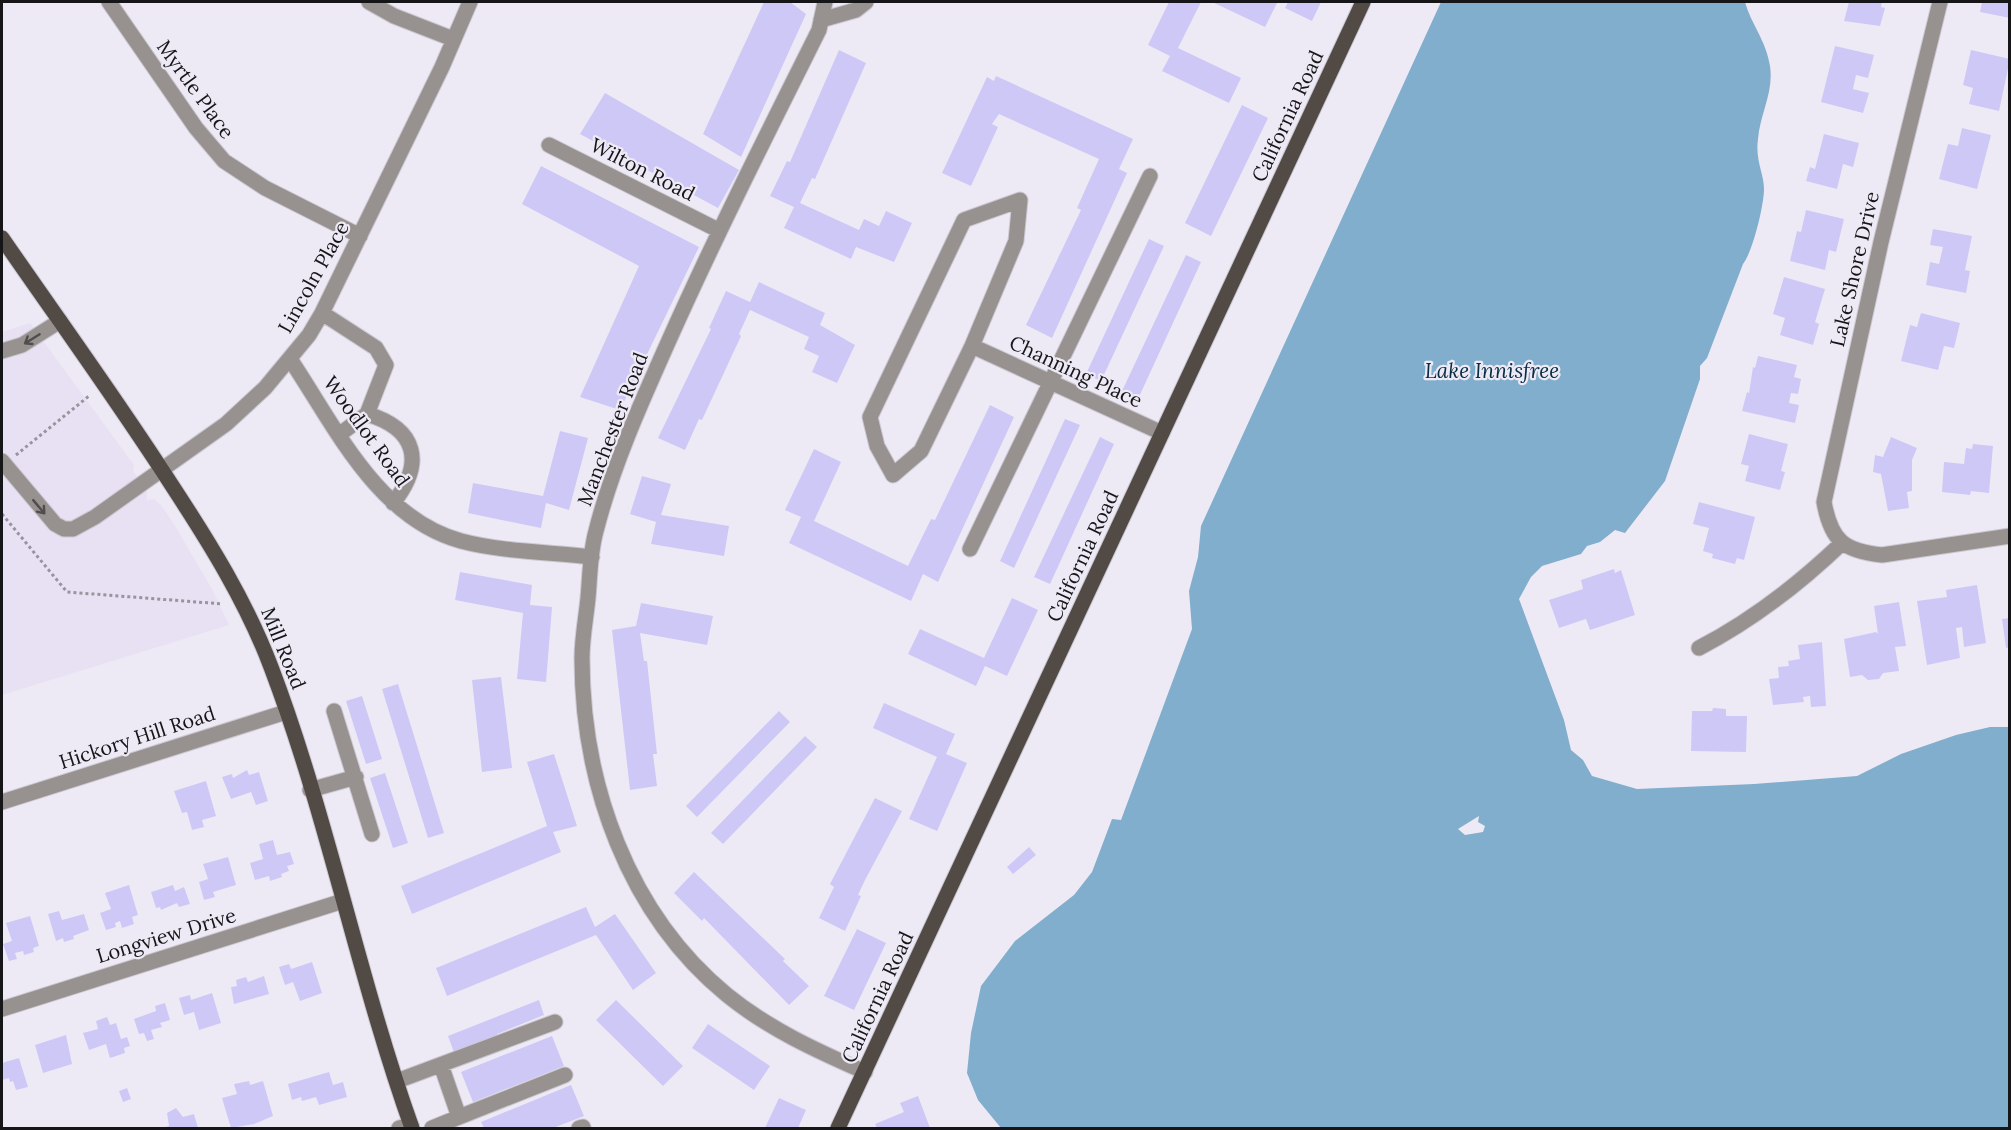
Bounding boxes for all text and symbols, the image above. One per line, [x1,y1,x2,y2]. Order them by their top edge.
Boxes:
street label: Myrtle Place [152,35,240,143]
street label: California Road [1246,46,1328,186]
street label: Wilton Road [587,132,699,206]
street label: Lake Shore Drive [1824,189,1884,349]
street label: Lincoln Place [272,217,354,337]
street label: Channing Place [1006,329,1147,413]
one-way arrow [24,333,41,345]
street label: Manchester Road [571,349,653,509]
water label: Lake Innisfree [1425,357,1559,384]
street label: Woodlot Road [318,371,416,491]
street label: California Road [1041,486,1123,626]
one-way arrow [32,498,45,514]
street label: Mill Road [256,603,312,693]
street label: Hickory Hill Road [56,700,218,774]
street label: Longview Drive [93,902,239,968]
street label: California Road [836,927,918,1067]

